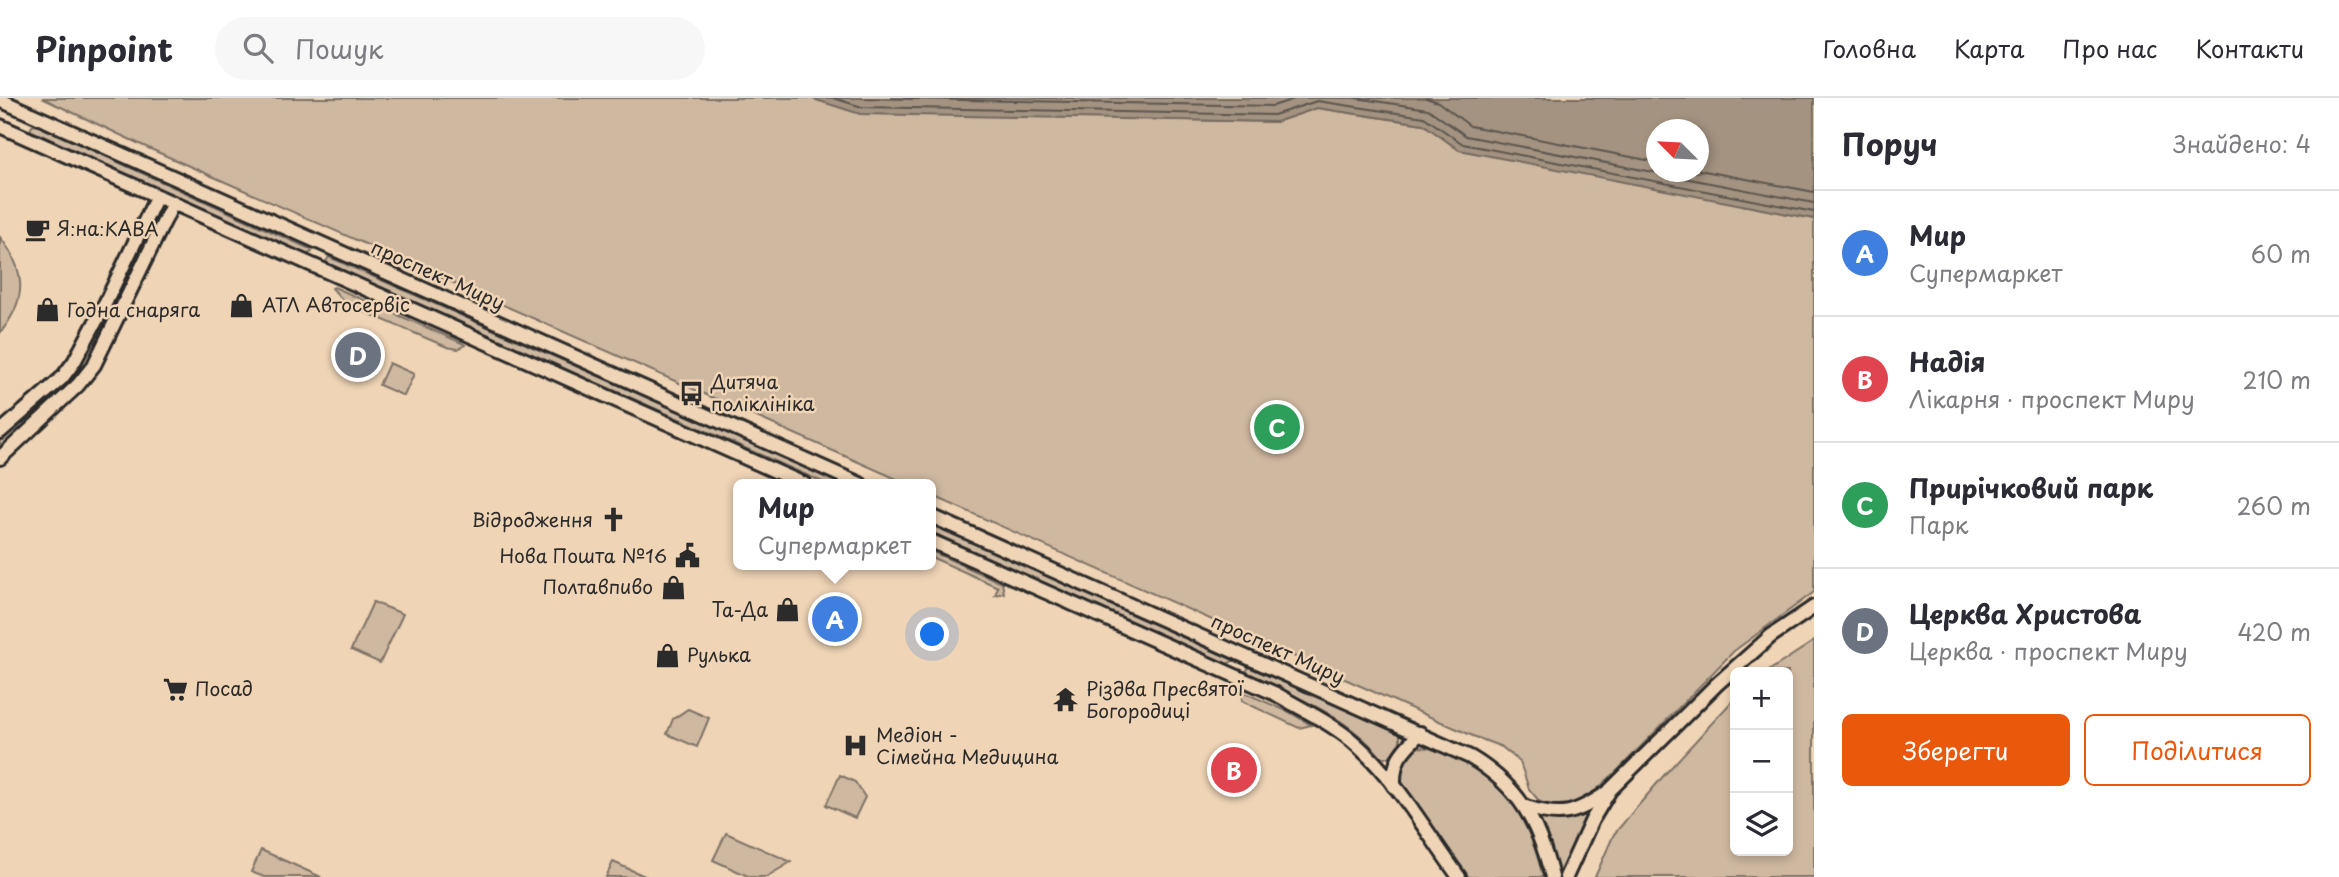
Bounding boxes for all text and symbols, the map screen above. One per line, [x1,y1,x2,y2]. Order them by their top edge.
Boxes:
search box [215,17,705,80]
text: Pinpoint [35,23,173,73]
icon: search [239,29,277,67]
text: Пошук [295,29,383,68]
text: Головна [1823,30,1916,66]
text: Карта [1954,30,2024,66]
text: Про нас [2062,30,2157,66]
text: Контакти [2195,30,2304,66]
north arrow [1646,119,1709,182]
text: Поруч [1842,121,1937,166]
text: Знайдено: 4 [2173,126,2311,161]
place label: Я:на:КАВА [57,214,159,242]
cafe icon: Я:на:КАВА [23,215,51,243]
text: Мир [1909,216,1966,255]
street label: проспект Миру [367,232,510,316]
text: A [1856,236,1874,271]
text: 60 m [2251,236,2311,271]
text: Супермаркет [1909,255,2063,290]
place label: АТЛ Автосервіс [262,290,410,318]
shop icon: АТЛ Автосервіс [228,291,256,319]
place label: Годна снаряга [67,295,200,323]
shop icon: Годна снаряга [33,296,61,324]
pin: D [335,329,381,381]
text: Надія [1909,342,1986,381]
text: B [1857,362,1873,397]
text: 210 m [2243,362,2311,397]
place label: Дитяча поліклініка [710,367,815,417]
bus stop icon: Дитяча поліклініка [677,379,705,407]
text: Лікарня · проспект Миру [1909,381,2195,416]
pin: C [1254,401,1300,453]
text: Прирічковий парк [1909,468,2153,507]
popup [733,479,936,570]
text: Мир [758,488,815,527]
text: C [1856,488,1874,523]
text: 260 m [2236,488,2311,523]
place label: Відродження [472,505,593,533]
church icon: Відродження [599,506,627,534]
text: Парк [1909,507,1968,542]
text: Супермаркет [758,527,911,562]
place label: Нова Пошта №16 [500,541,667,569]
public building icon: Нова Пошта №16 [673,542,701,570]
place label: Полтавпиво [543,572,653,600]
shop icon: Полтавпиво [659,573,687,601]
pin: A [812,593,858,645]
text: Церква Христова [1909,594,2141,633]
place label: Та-Да [712,595,768,623]
shop icon: Та-Да [774,596,802,624]
street label: проспект Миру [1207,606,1350,690]
text: D [1856,614,1874,649]
text: 420 m [2237,614,2311,649]
your location [915,617,949,651]
text: Церква · проспект Миру [1909,633,2188,668]
place label: Рулька [687,640,751,668]
shop icon: Рулька [653,641,681,669]
map controls [1730,667,1793,856]
button: + [1730,667,1793,730]
place label: Посад [195,674,253,702]
place label: Різдва Пресвятої Богородиці [1086,674,1244,724]
supermarket icon: Посад [161,675,189,703]
temple icon: Різдва Пресвятої Богородиці [1052,686,1080,714]
button: Зберегти [1842,714,2070,786]
button: Поділитися [2084,714,2311,786]
place label: Медіон - Сімейна Медицина [876,720,1058,770]
button: − [1730,730,1793,793]
hospital icon: Медіон - Сімейна Медицина [842,732,870,760]
pin: B [1211,744,1257,796]
button: layers [1730,793,1793,856]

